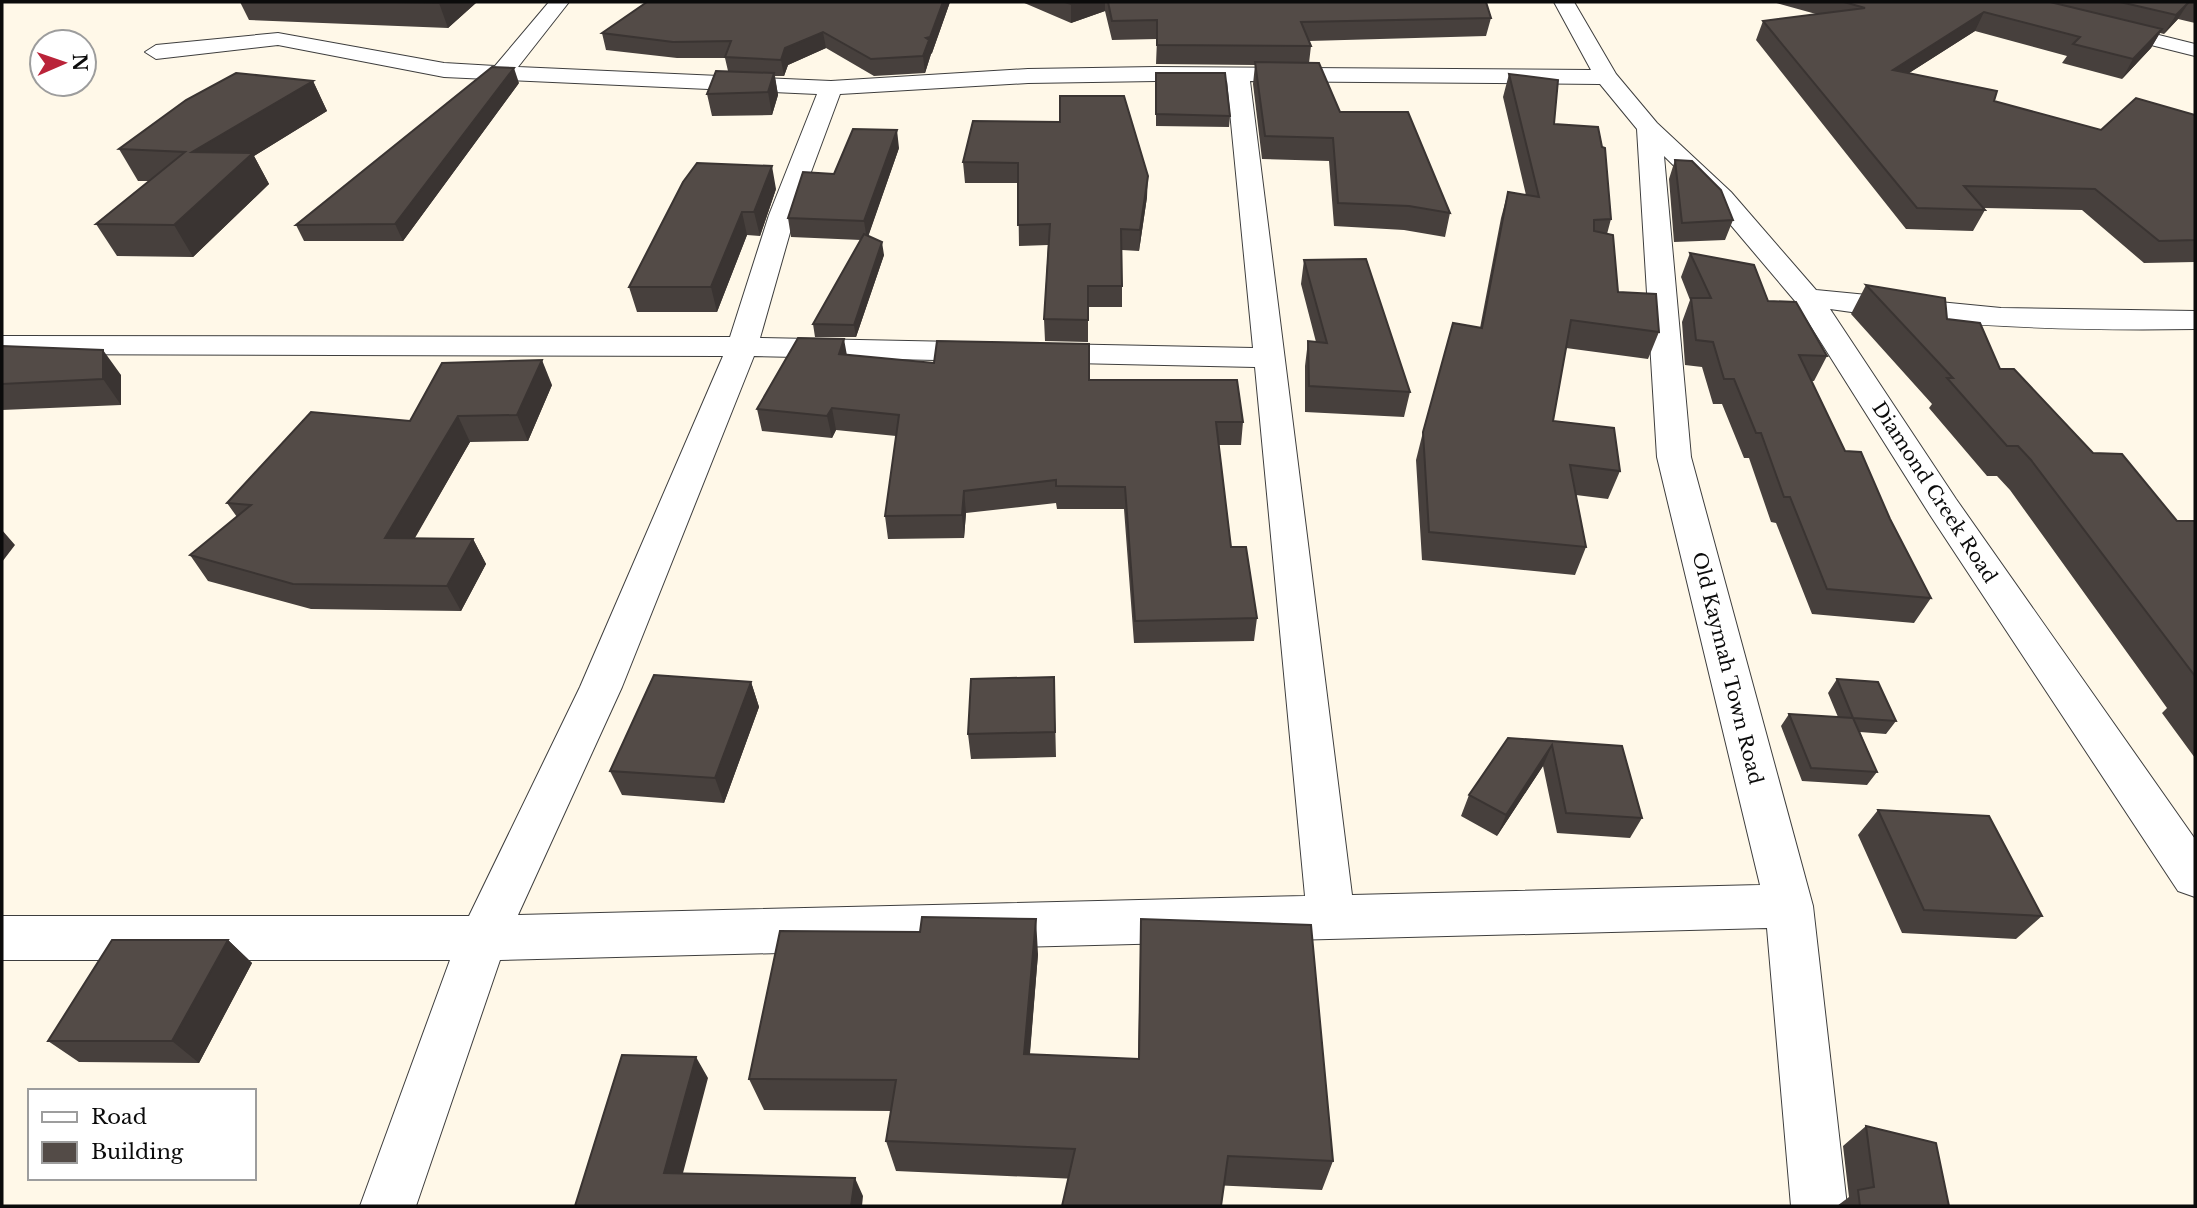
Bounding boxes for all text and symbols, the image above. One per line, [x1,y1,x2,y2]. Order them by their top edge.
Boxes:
north arrow [28,28,98,98]
text: N [68,53,91,72]
street label: Diamond Creek Road [1867,397,2002,587]
street label: Old Kaymah Town Road [1687,550,1768,787]
legend [28,1089,256,1180]
text: Road [91,1104,147,1130]
text: Building [91,1139,184,1165]

